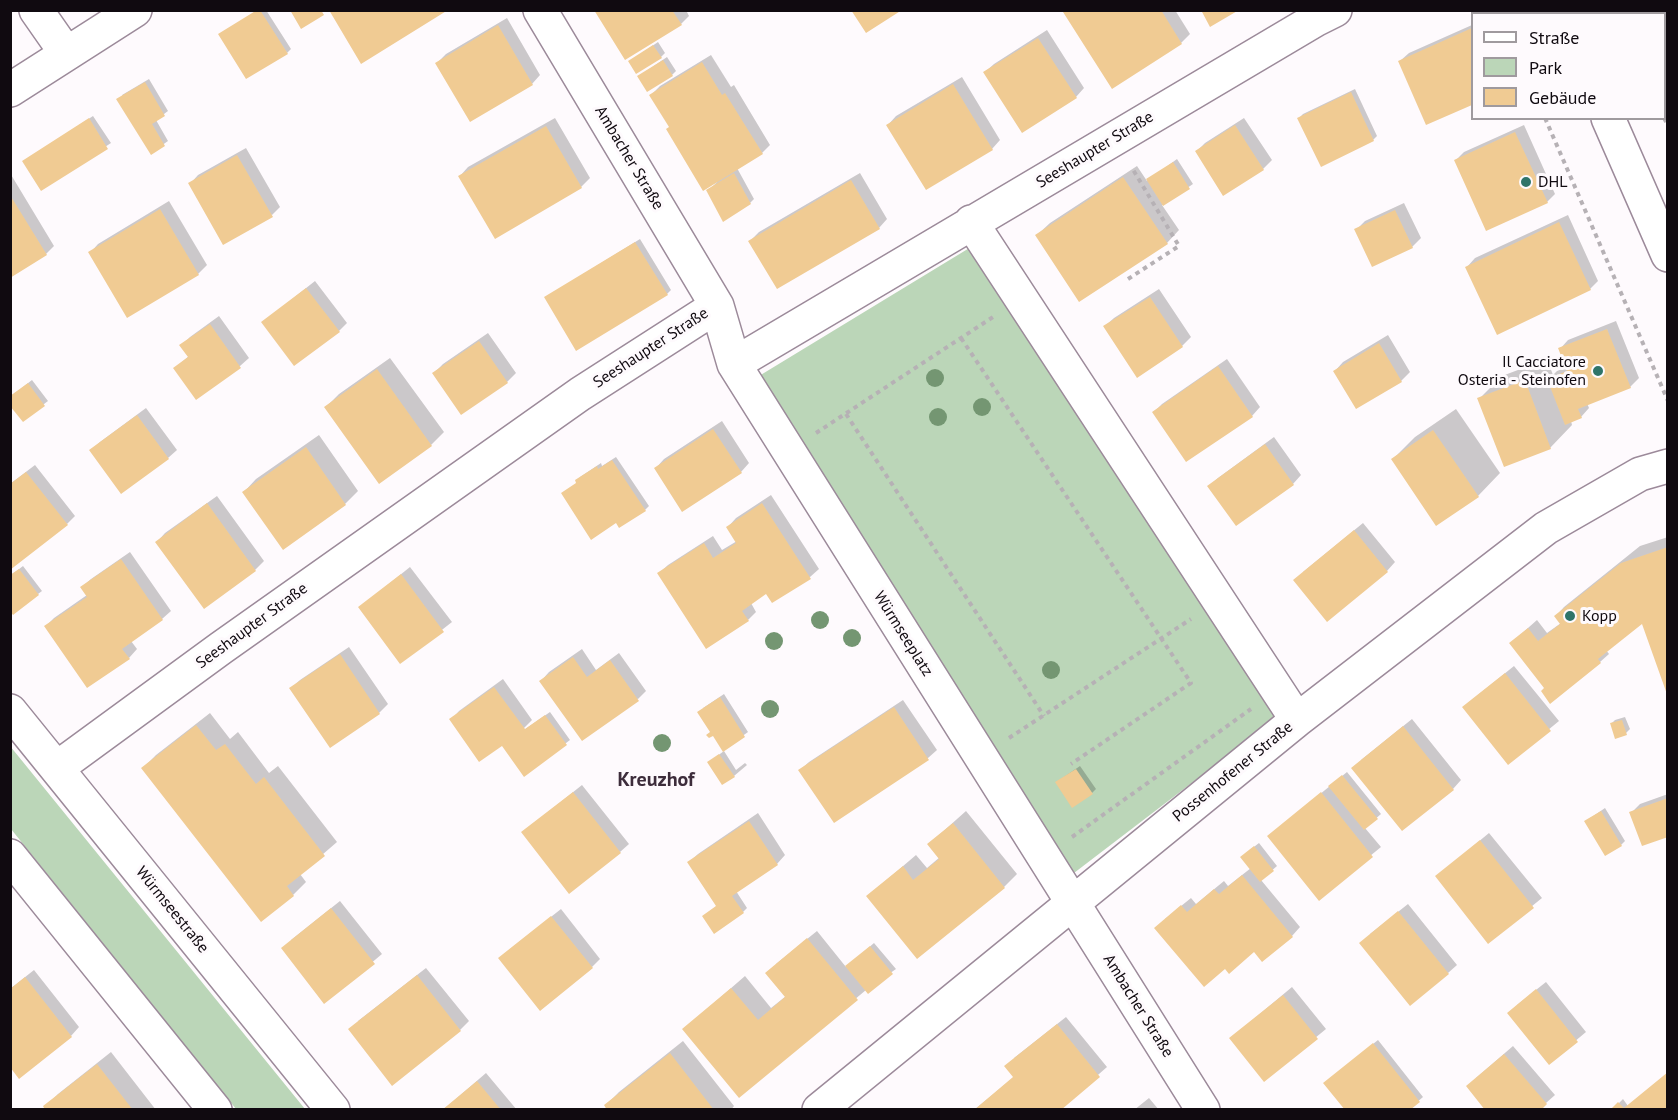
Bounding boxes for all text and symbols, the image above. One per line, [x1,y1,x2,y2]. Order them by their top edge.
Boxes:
legend [1471,12,1666,120]
text: Straße [1529,26,1580,49]
text: Park [1529,56,1562,79]
text: Gebäude [1529,86,1596,109]
street label: Ambacher Straße [590,103,668,213]
street label: Seeshaupter Straße [1033,107,1157,193]
place label: DHL [1538,172,1567,192]
marker: DHL [1519,175,1533,189]
street label: Seeshaupter Straße [590,304,712,392]
place label: Il Cacciatore Osteria - Steinofen [1458,352,1586,390]
marker: Il Cacciatore Osteria - Steinofen [1591,364,1605,378]
street label: Seeshaupter Straße [192,579,312,673]
street label: Würmseeplatz [869,588,937,680]
place label: Kopp [1582,606,1617,626]
marker: Kopp [1563,609,1577,623]
street label: Possenhofener Straße [1169,718,1297,826]
district label: Kreuzhof [618,768,694,792]
street label: Würmseestraße [131,863,213,957]
street label: Ambacher Straße [1099,951,1177,1061]

